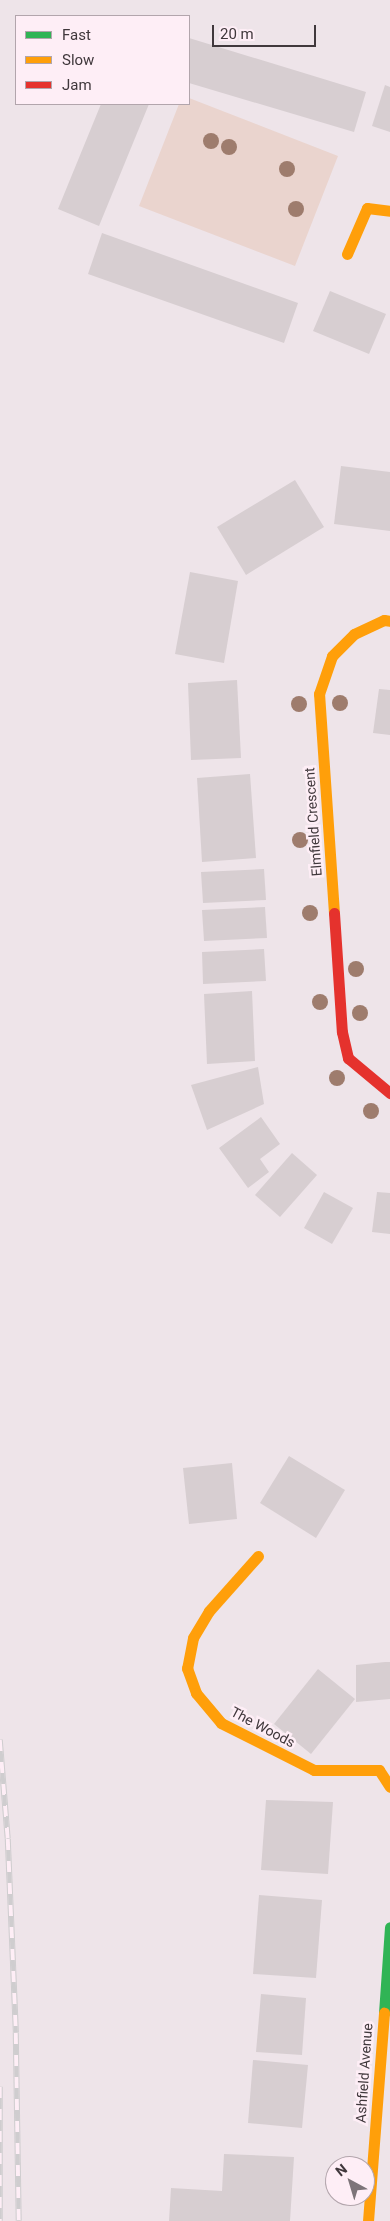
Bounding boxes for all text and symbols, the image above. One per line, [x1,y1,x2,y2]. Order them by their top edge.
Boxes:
legend [15,15,190,105]
scale bar [215,15,319,47]
text: 20 m [220,25,254,43]
text: Fast [62,26,91,44]
text: Slow [62,51,94,69]
text: Jam [62,76,92,94]
street label: Elmfield Crescent [301,767,325,877]
street label: The Woods [228,1703,298,1751]
street label: Ashfield Avenue [352,2023,376,2123]
north arrow [325,2156,375,2206]
text: N [332,2161,350,2179]

